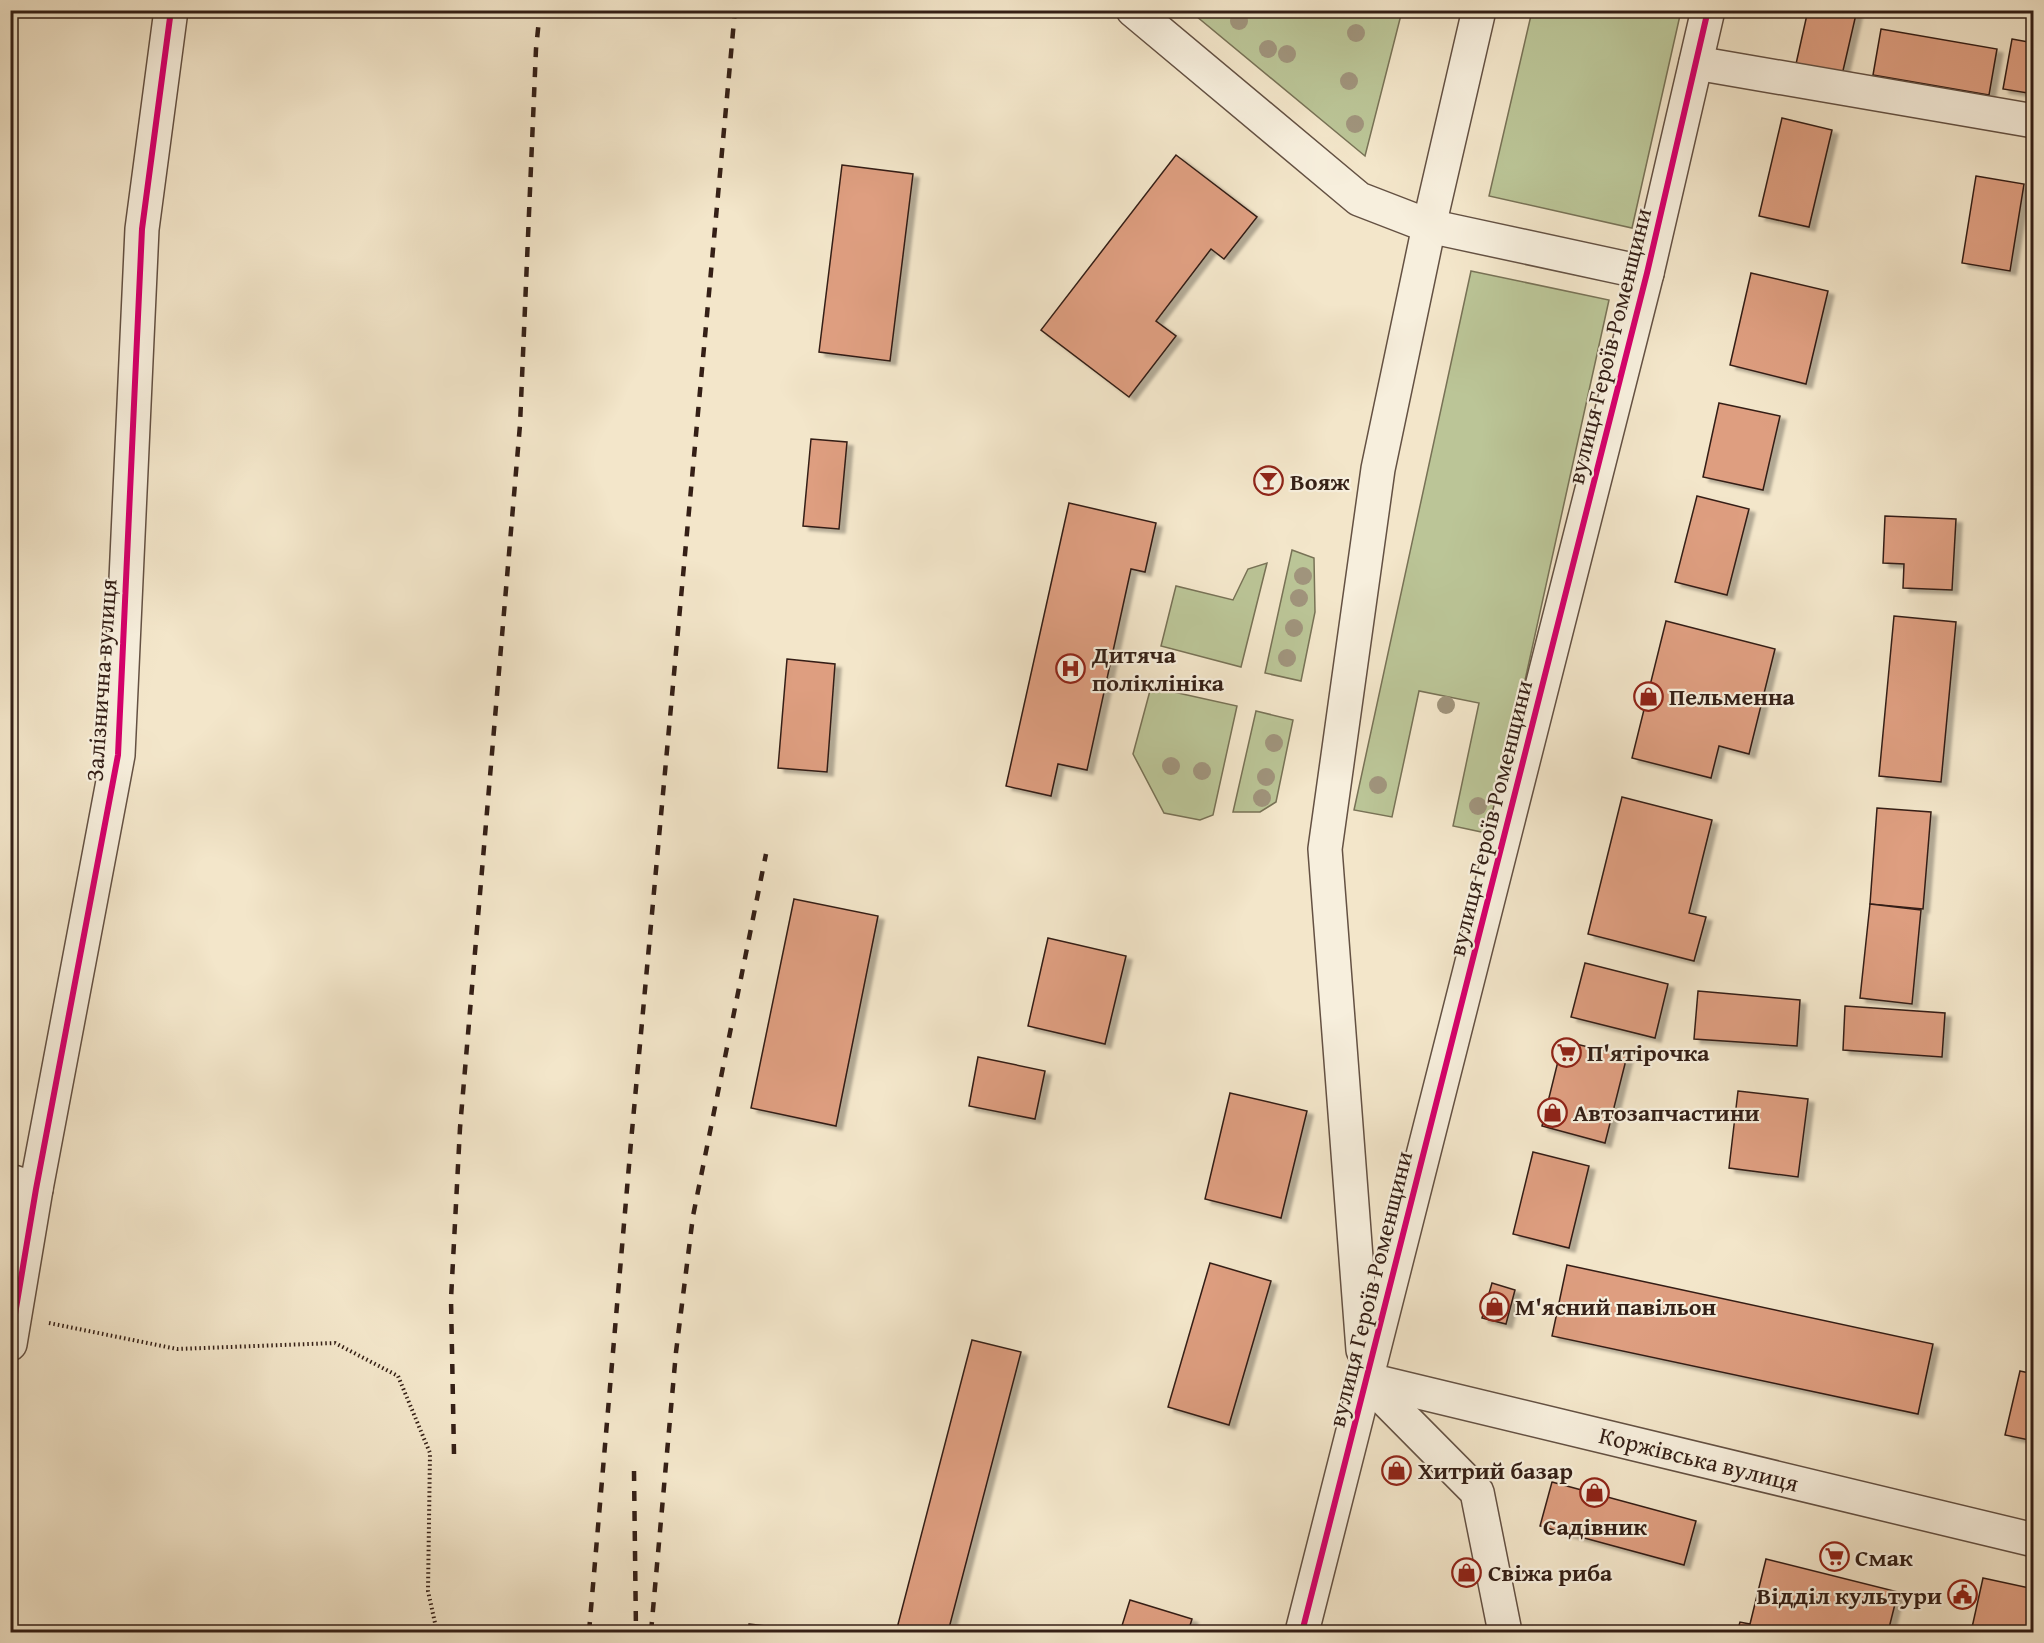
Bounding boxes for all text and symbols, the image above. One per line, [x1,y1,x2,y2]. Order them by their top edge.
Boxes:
street label: вулиця Героїв Роменщини [1558,204,1660,488]
place label: Вояж [1290,464,1350,499]
bar icon: Вояж [1253,465,1285,497]
street label: Залізнична вулиця [76,577,126,783]
place label: Дитяча поліклініка [1091,637,1225,700]
hospital icon: Дитяча поліклініка [1055,652,1087,684]
street label: вулиця Героїв Роменщини [1439,676,1541,960]
place label: Пельменна [1669,679,1796,714]
shop icon: Пельменна [1632,680,1664,712]
place label: П'ятірочка [1587,1035,1710,1070]
supermarket icon: П'ятірочка [1550,1036,1582,1068]
place label: Автозапчастини [1573,1095,1760,1130]
shop icon: Автозапчастини [1536,1096,1568,1128]
street label: вулиця Героїв Роменщини [1319,1147,1421,1431]
place label: М'ясний павільон [1515,1289,1717,1324]
shop icon: М'ясний павільон [1478,1290,1510,1322]
street label: Коржівська вулиця [1596,1417,1802,1501]
place label: Хитрий базар [1418,1453,1573,1488]
shop icon: Хитрий базар [1381,1454,1413,1486]
shop icon: Садівник [1579,1477,1611,1509]
place label: Садівник [1543,1509,1647,1544]
place label: Смак [1855,1540,1913,1575]
supermarket icon: Смак [1818,1541,1850,1573]
place label: Свіжа риба [1488,1555,1613,1590]
shop icon: Свіжа риба [1451,1556,1483,1588]
place label: Відділ культури [1757,1578,1942,1613]
public building icon: Відділ культури [1947,1579,1979,1611]

